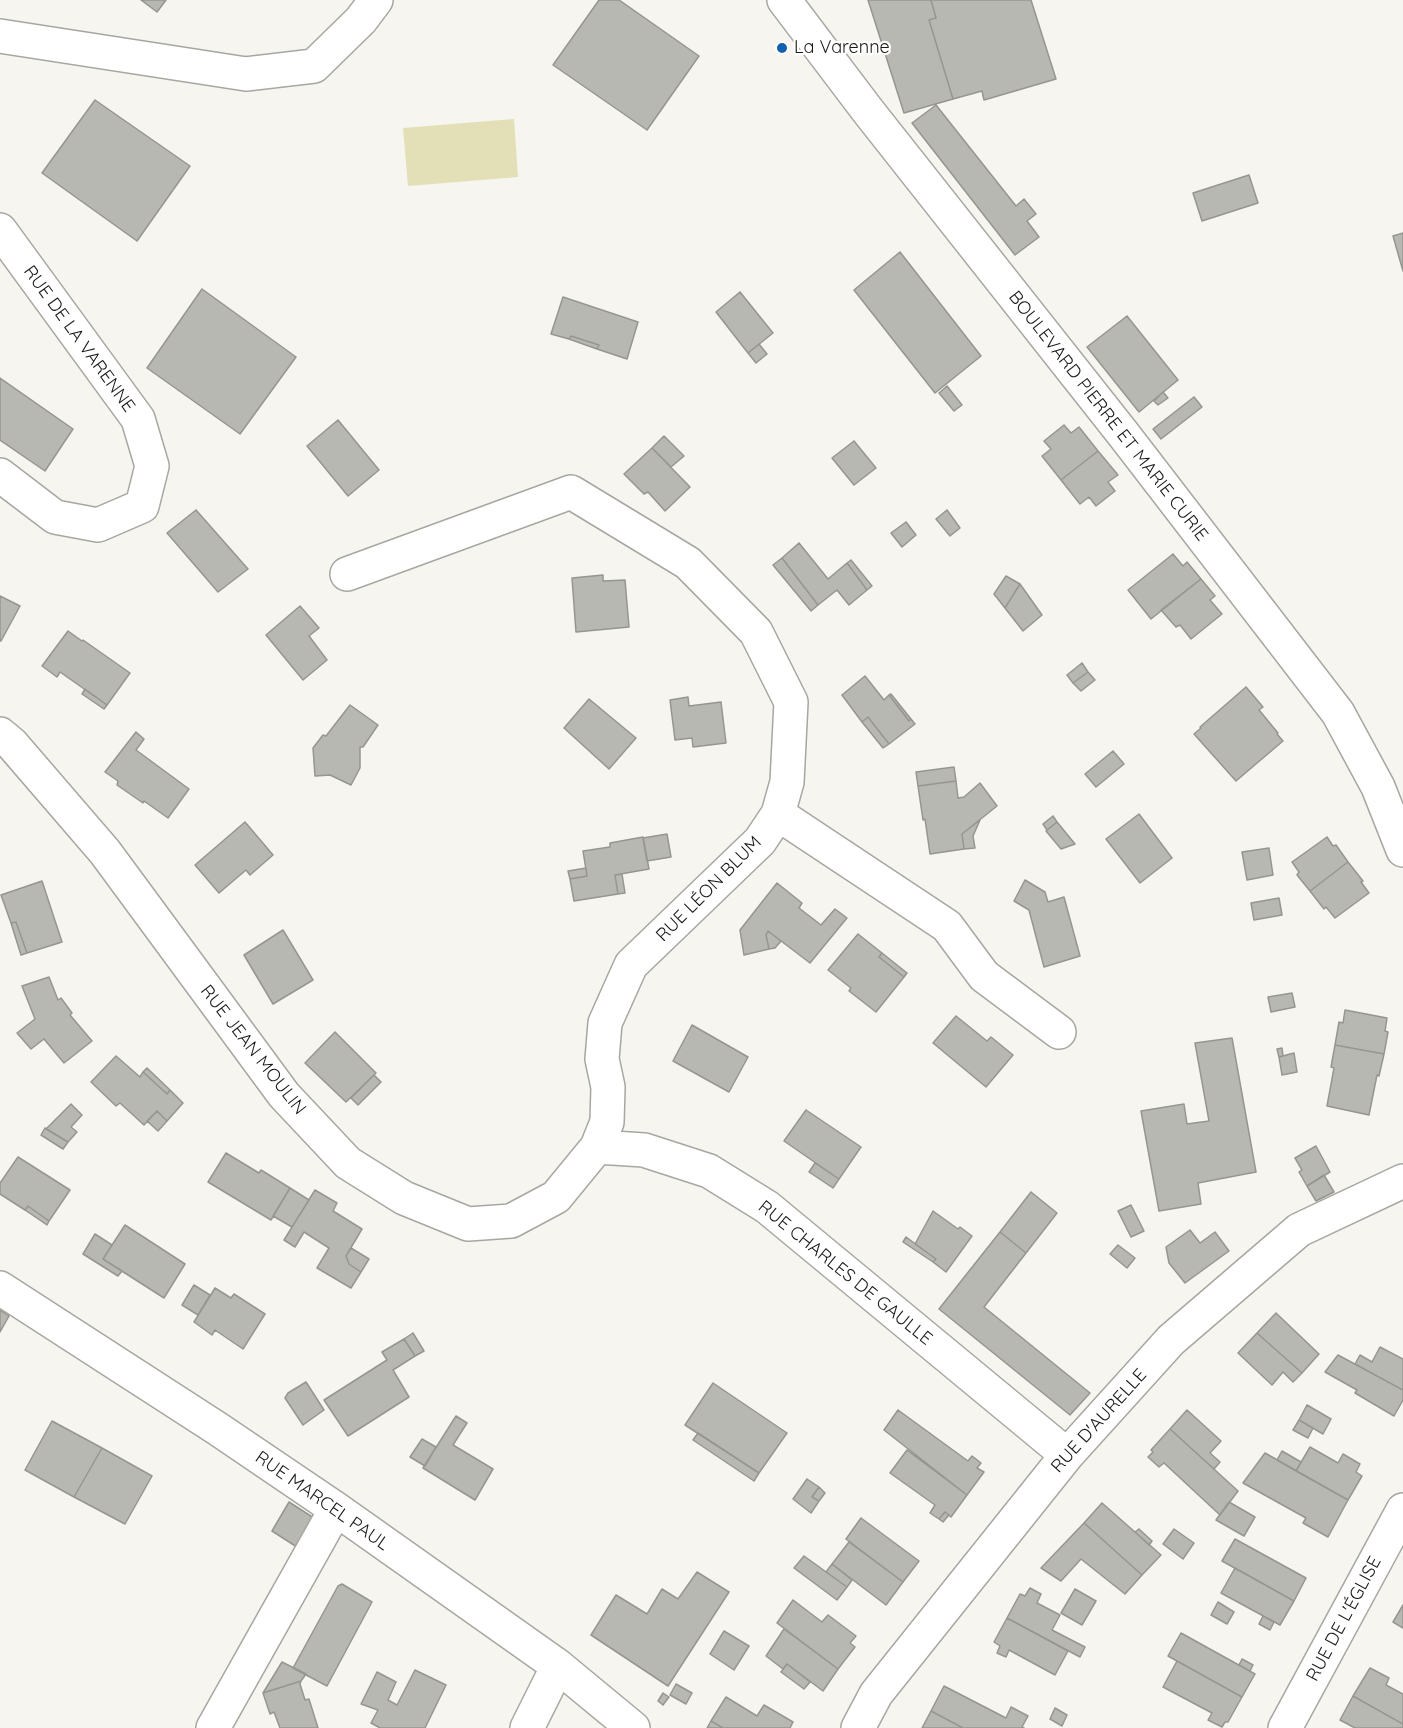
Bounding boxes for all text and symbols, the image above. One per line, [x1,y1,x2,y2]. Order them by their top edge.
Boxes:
place label: La Varenne [794,37,890,59]
marker: La Varenne [775,41,789,55]
street label: RUE DE LA VARENNE [19,262,139,416]
street label: BOULEVARD PIERRE ET MARIE CURIE [1004,287,1212,545]
street label: RUE LÉON BLUM [652,832,766,946]
street label: RUE JEAN MOULIN [196,981,310,1119]
street label: RUE CHARLES DE GAULLE [754,1196,936,1350]
street label: RUE D'AURELLE [1047,1365,1151,1477]
street label: RUE MARCEL PAUL [251,1447,393,1555]
street label: RUE DE L'ÉGLISE [1302,1553,1386,1685]

